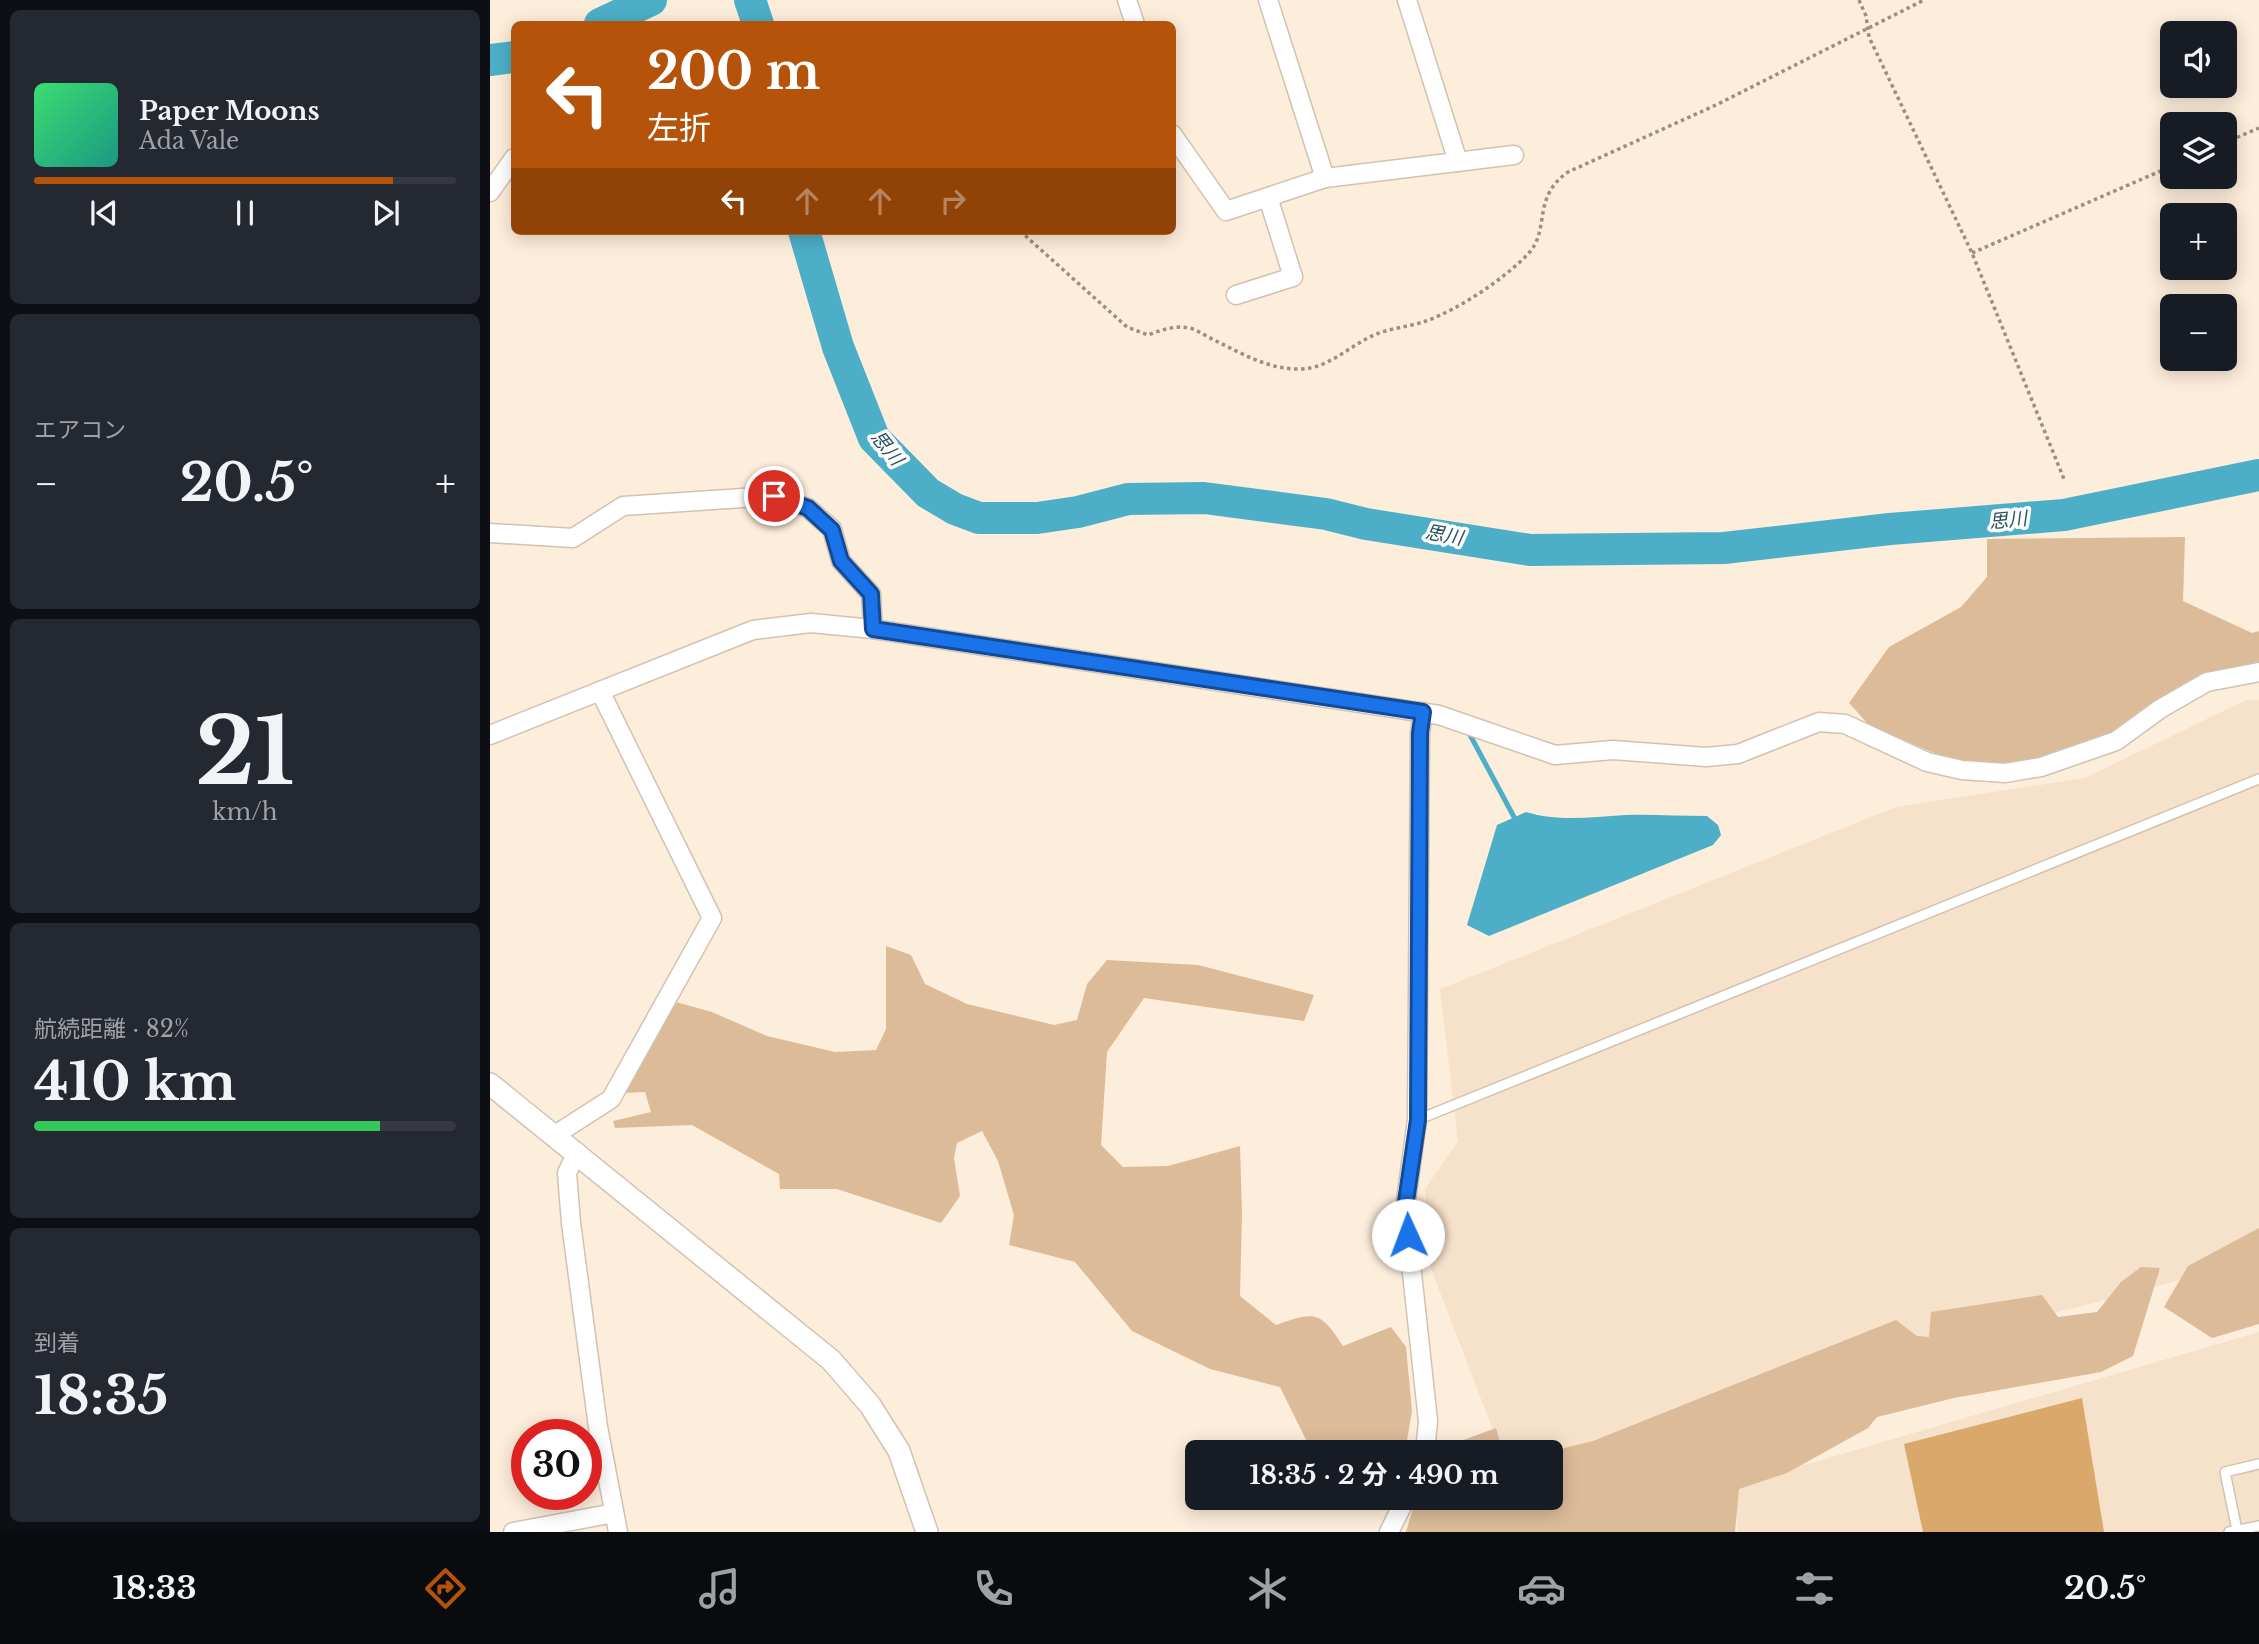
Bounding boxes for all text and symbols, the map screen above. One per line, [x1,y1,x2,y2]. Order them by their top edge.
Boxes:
map controls [2160,21,2237,371]
button: sound [2160,21,2237,98]
text: 200 m [647,41,820,102]
icon: left [532,49,623,140]
text: Paper Moons [139,95,320,127]
text: 左折 [647,108,711,148]
button: layers [2160,112,2237,189]
text: Ada Vale [139,127,239,155]
icon: left [715,182,753,220]
icon: ahead [788,182,826,220]
icon: ahead [861,182,899,220]
icon: right [934,182,972,220]
icon: previous [85,194,123,232]
icon: pause [226,194,264,232]
icon: next [367,194,405,232]
button: + [2160,203,2237,280]
button: − [2160,294,2237,371]
text: エアコン [34,416,126,444]
water label: 思川 [866,426,909,472]
text: 20.5° [180,451,314,515]
text: − [34,460,58,507]
text: + [435,460,456,507]
pin [744,466,804,526]
icon: arrive [755,477,793,515]
water label: 思川 [1988,506,2030,533]
water label: 思川 [1423,520,1467,550]
text: 21 [196,696,294,809]
text: km/h [212,798,278,826]
text: 航続距離 · 82% [34,1015,189,1043]
text: 410 km [34,1050,236,1114]
position arrow [1371,1198,1445,1272]
text: 到着 [34,1329,80,1357]
text: 18:35 [34,1364,169,1428]
speed limit sign: 30 [511,1419,602,1510]
text: 18:35 · 2 分 · 490 m [1249,1459,1499,1491]
icon: directions [421,1564,470,1613]
icon: music [695,1564,744,1613]
icon: phone [969,1564,1018,1613]
icon: climate [1243,1564,1292,1613]
icon: car [1517,1564,1566,1613]
icon: filters [1790,1564,1839,1613]
text: 18:33 [112,1568,197,1608]
text: 20.5° [2064,1568,2147,1608]

